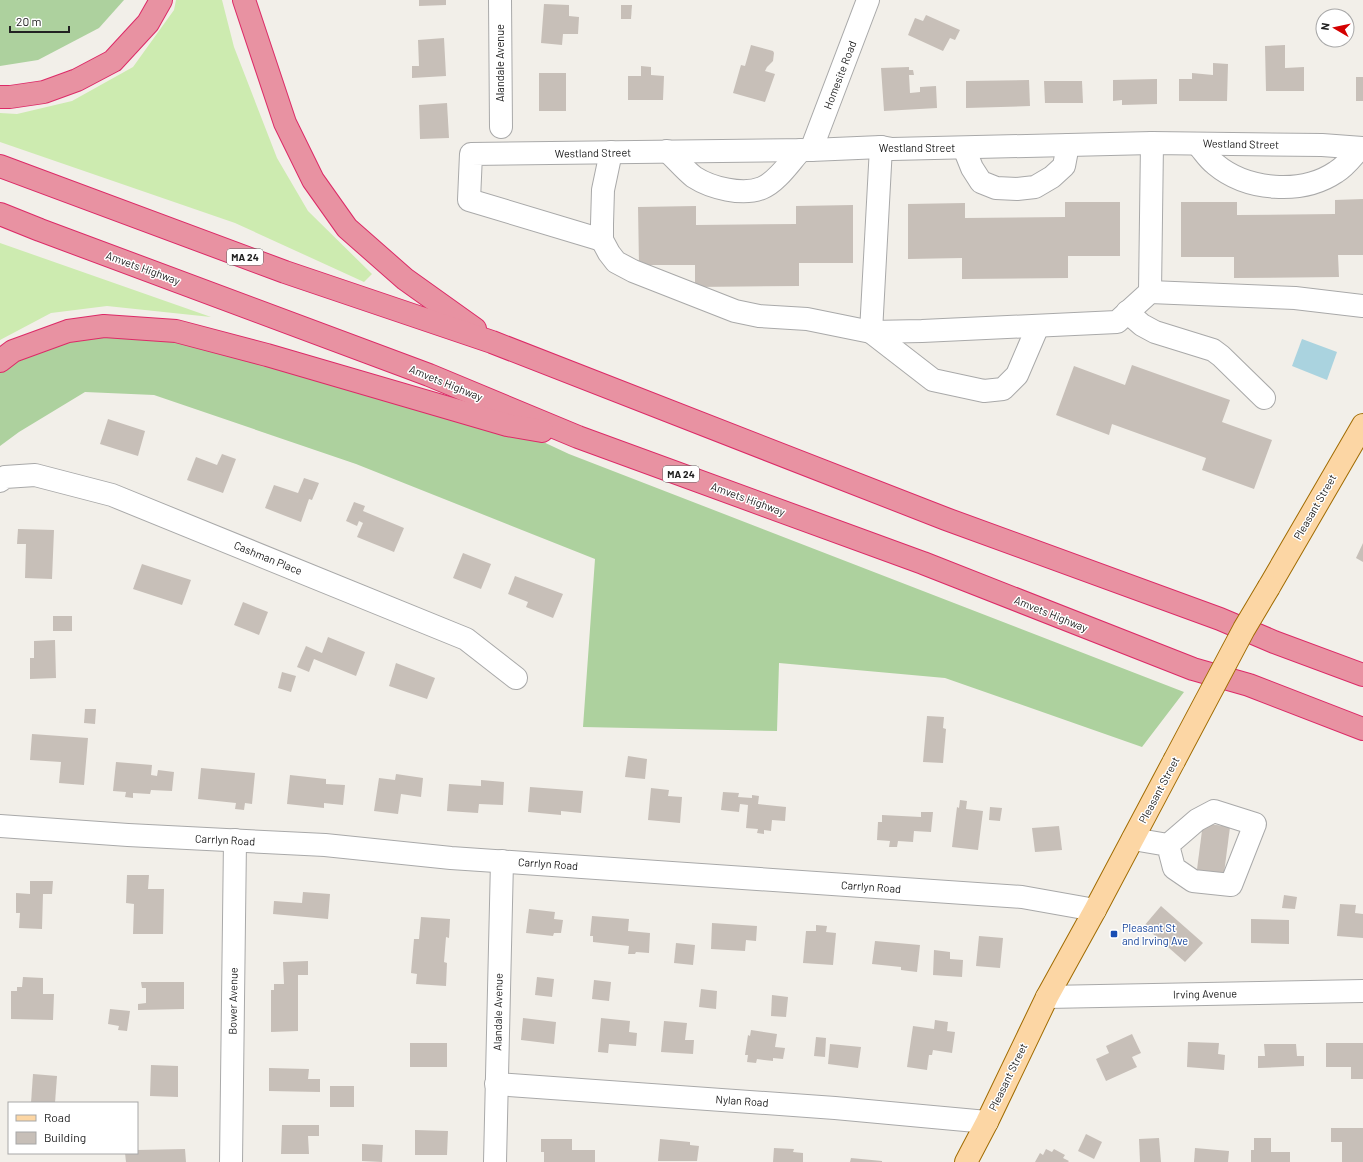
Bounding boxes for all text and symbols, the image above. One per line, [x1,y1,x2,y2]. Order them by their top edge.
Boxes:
scale bar [10,8,69,34]
north arrow [1315,8,1355,48]
text: 20 m [16,14,42,28]
text: N [1318,22,1332,31]
street label: Alandale Avenue [493,24,506,102]
street label: Homesite Road [821,39,859,111]
street label: Westland Street [1203,136,1279,151]
street label: Westland Street [879,141,955,154]
street label: Westland Street [555,145,631,160]
street label: Amvets Highway [104,248,182,287]
road number: MA 24 [227,249,263,265]
street label: Amvets Highway [408,362,485,403]
road number: MA 24 [663,466,699,482]
street label: Pleasant Street [1291,472,1339,542]
street label: Amvets Highway [709,479,787,518]
street label: Cashman Place [232,538,304,577]
street label: Amvets Highway [1013,593,1090,634]
street label: Pleasant Street [1136,754,1182,825]
street label: Carrlyn Road [195,831,255,848]
street label: Carrlyn Road [518,855,579,872]
street label: Carrlyn Road [841,878,902,895]
place label: Pleasant St and Irving Ave [1122,921,1188,947]
marker: Pleasant St and Irving Ave [1109,929,1119,939]
street label: Bower Avenue [225,967,240,1035]
street label: Alandale Avenue [490,973,505,1051]
street label: Irving Avenue [1173,986,1237,1001]
street label: Pleasant Street [986,1041,1030,1113]
street label: Nylan Road [715,1092,769,1109]
legend [8,1102,138,1154]
text: Road [44,1110,71,1124]
text: Building [44,1130,86,1144]

